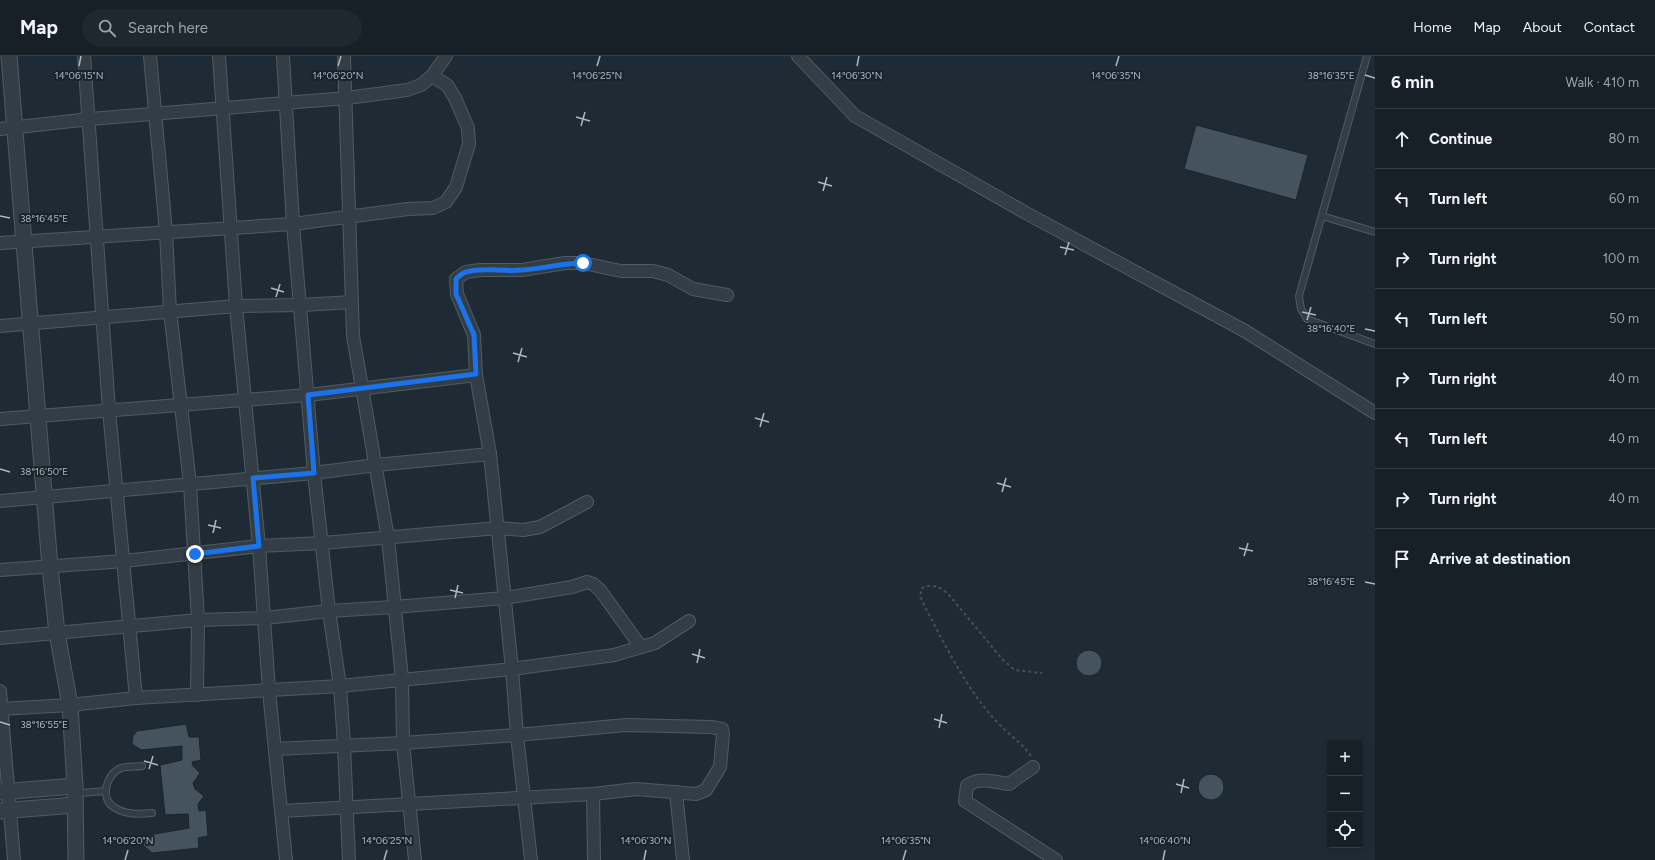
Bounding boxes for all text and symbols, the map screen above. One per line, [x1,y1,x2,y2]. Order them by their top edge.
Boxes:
search box [82,10,362,46]
text: Map [20,16,58,39]
icon: search [96,17,118,39]
text: Search here [128,19,208,37]
text: Home [1413,19,1452,36]
text: Map [1474,19,1501,36]
text: About [1523,19,1562,36]
text: Contact [1584,19,1635,36]
text: 14°06'15"N [55,69,103,82]
text: 14°06'20"N [312,69,364,82]
text: 14°06'25"N [572,69,622,82]
text: 14°06'30"N [832,69,882,82]
text: 14°06'35"N [1091,69,1141,82]
text: 38°16'35"E [1307,69,1355,82]
text: 6 min [1391,72,1434,92]
text: Walk · 410 m [1565,75,1639,90]
icon: ahead [1391,128,1413,150]
text: Continue [1429,130,1492,148]
text: 80 m [1608,131,1639,146]
icon: left [1391,188,1413,210]
text: Turn left [1429,190,1487,208]
text: 60 m [1609,191,1639,206]
text: 38°16'45"E [20,212,68,225]
icon: right [1391,248,1413,270]
text: Turn right [1429,250,1497,268]
text: 100 m [1603,251,1639,266]
route start [574,254,592,272]
icon: left [1391,308,1413,330]
text: Turn left [1429,310,1487,328]
text: 50 m [1609,311,1639,326]
text: 38°16'40"E [1307,322,1355,335]
icon: right [1391,368,1413,390]
text: Turn right [1429,370,1497,388]
text: 40 m [1608,371,1639,386]
icon: left [1391,428,1413,450]
text: Turn left [1429,430,1487,448]
text: 40 m [1608,431,1639,446]
text: 38°16'50"E [20,465,68,478]
icon: right [1391,488,1413,510]
text: Turn right [1429,490,1497,508]
text: 40 m [1608,491,1639,506]
route end [186,545,204,563]
icon: arrive [1391,548,1413,570]
text: Arrive at destination [1429,550,1570,568]
text: 38°16'45"E [1307,575,1355,588]
text: 38°16'55"E [20,718,68,731]
map controls [1327,740,1363,848]
button: + [1327,740,1363,776]
button: − [1327,776,1363,812]
button: locate [1327,812,1363,848]
text: 14°06'20"N [102,834,154,847]
text: 14°06'25"N [362,834,412,847]
text: 14°06'30"N [621,834,671,847]
text: 14°06'35"N [881,834,931,847]
text: 14°06'40"N [1139,834,1191,847]

